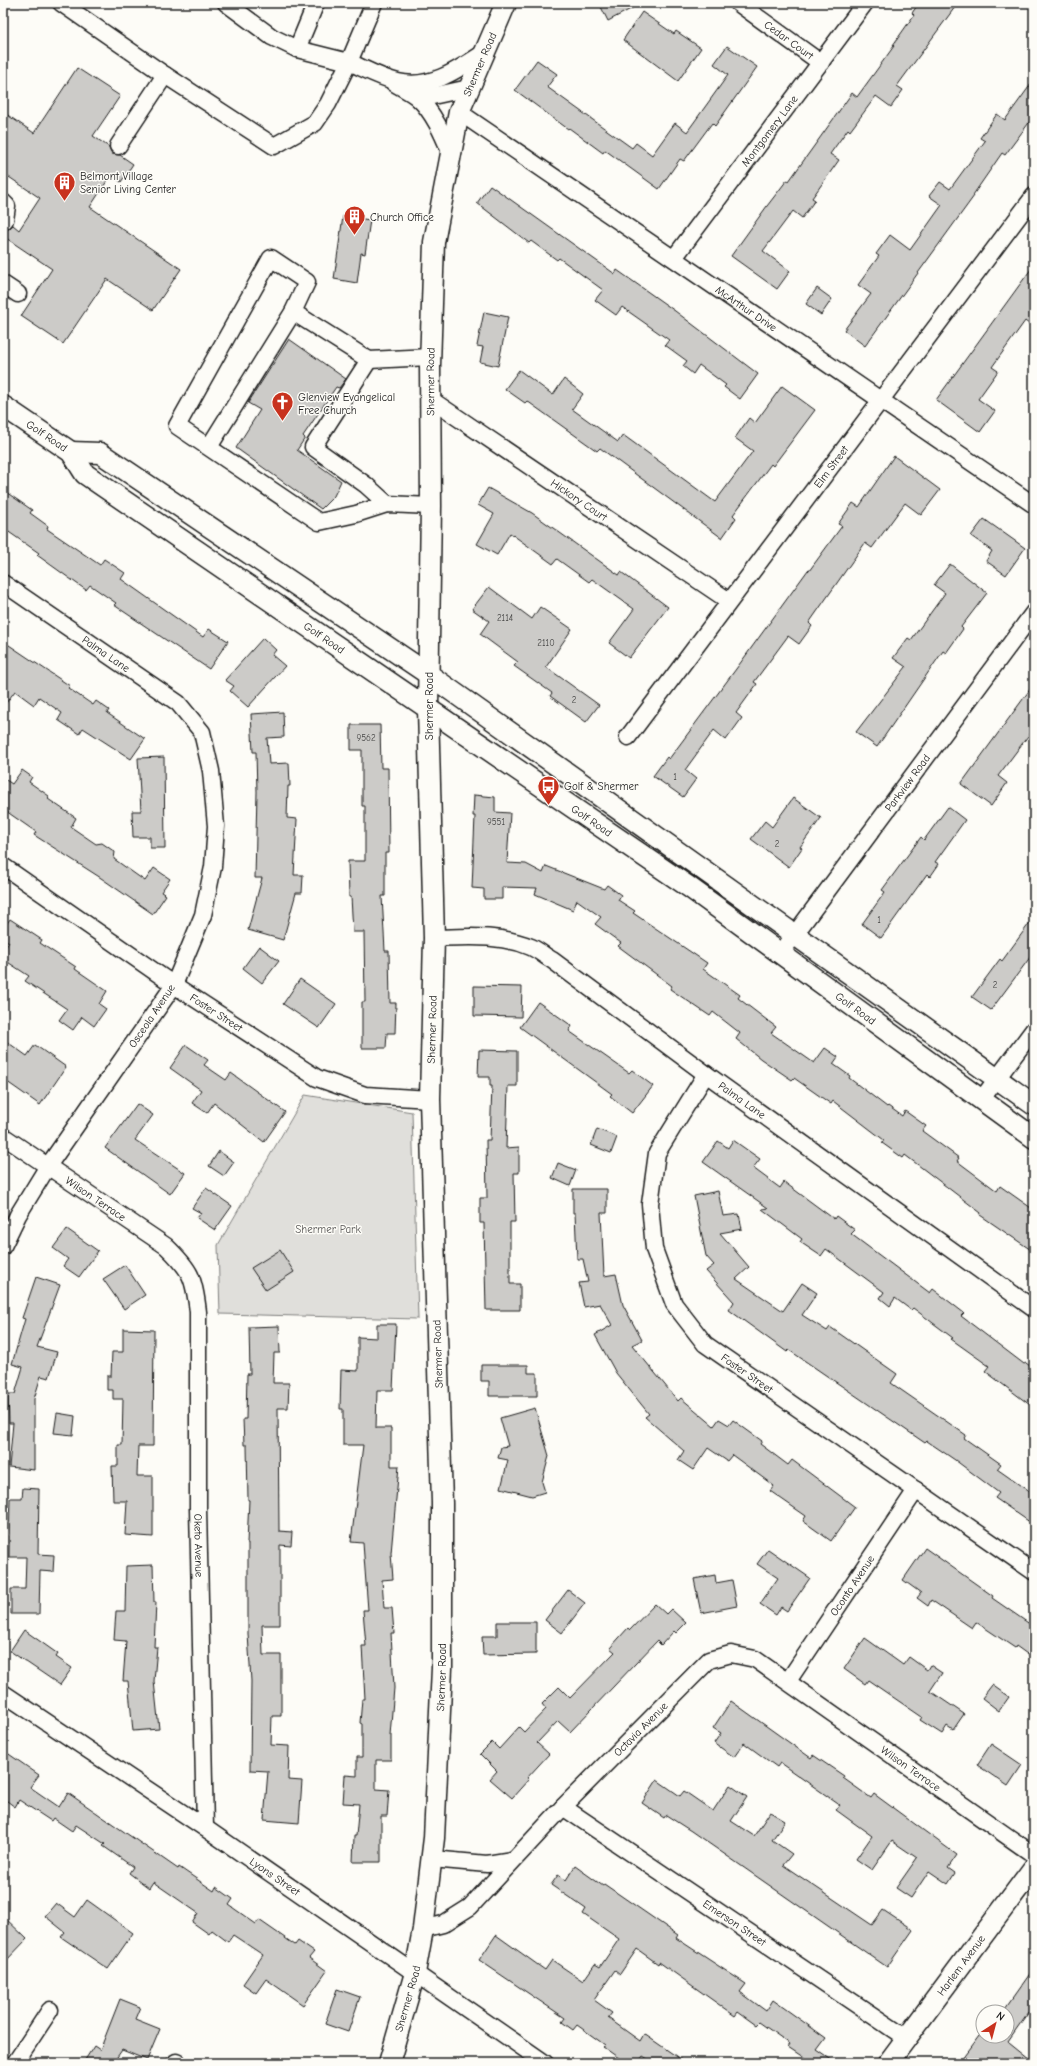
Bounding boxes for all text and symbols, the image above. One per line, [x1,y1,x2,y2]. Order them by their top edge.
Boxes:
street label: Cedar Court [762,18,817,63]
street label: Shermer Road [460,30,499,98]
street label: Montgomery Lane [738,92,801,169]
building icon: Belmont Village Senior Living Center [52,169,78,202]
place label: Belmont Village Senior Living Center [80,170,176,196]
building icon: Church Office [341,204,367,237]
place label: Church Office [370,211,434,224]
street label: McArthur Drive [713,283,780,334]
street label: Shermer Road [423,347,437,416]
church icon: Glenview Evangelical Free Church [269,390,295,423]
place label: Glenview Evangelical Free Church [298,391,395,417]
street label: Golf Road [24,417,70,454]
street label: Elm Street [811,442,851,490]
street label: Hickory Court [548,476,611,524]
house number: 2114 [497,613,513,623]
street label: Golf Road [301,619,347,656]
street label: Palma Lane [80,633,133,675]
house number: 2110 [537,638,555,648]
street label: Shermer Road [423,672,436,740]
house number: 2 [572,695,577,705]
house number: 9562 [356,733,376,743]
street label: Parkview Road [882,752,933,814]
house number: 1 [673,772,677,782]
bus stop icon: Golf & Shermer [536,773,562,806]
place label: Golf & Shermer [564,780,639,793]
street label: Golf Road [569,802,615,839]
house number: 9551 [487,817,505,827]
house number: 2 [775,839,780,849]
house number: 1 [877,915,881,925]
house number: 2 [993,980,998,990]
street label: Osceola Avenue [126,981,178,1050]
street label: Golf Road [833,989,879,1027]
street label: Foster Street [188,991,246,1035]
street label: Shermer Road [424,995,439,1064]
street label: Palma Lane [716,1079,769,1121]
street label: Wilson Terrace [63,1174,129,1224]
park label: Shermer Park [295,1223,361,1236]
street label: Shermer Road [430,1320,446,1388]
street label: Foster Street [719,1351,776,1396]
street label: Oketo Avenue [192,1514,206,1578]
street label: Oconto Avenue [827,1552,877,1618]
street label: Shermer Road [433,1643,449,1712]
street label: Octavia Avenue [611,1699,670,1759]
street label: Wilson Terrace [878,1743,944,1794]
street label: Lyons Street [247,1855,303,1899]
street label: Emerson Street [701,1897,769,1949]
street label: Harlem Avenue [934,1932,988,1998]
street label: Shermer Road [392,1964,423,2033]
north arrow [975,2004,1015,2044]
text: N [994,2009,1007,2024]

